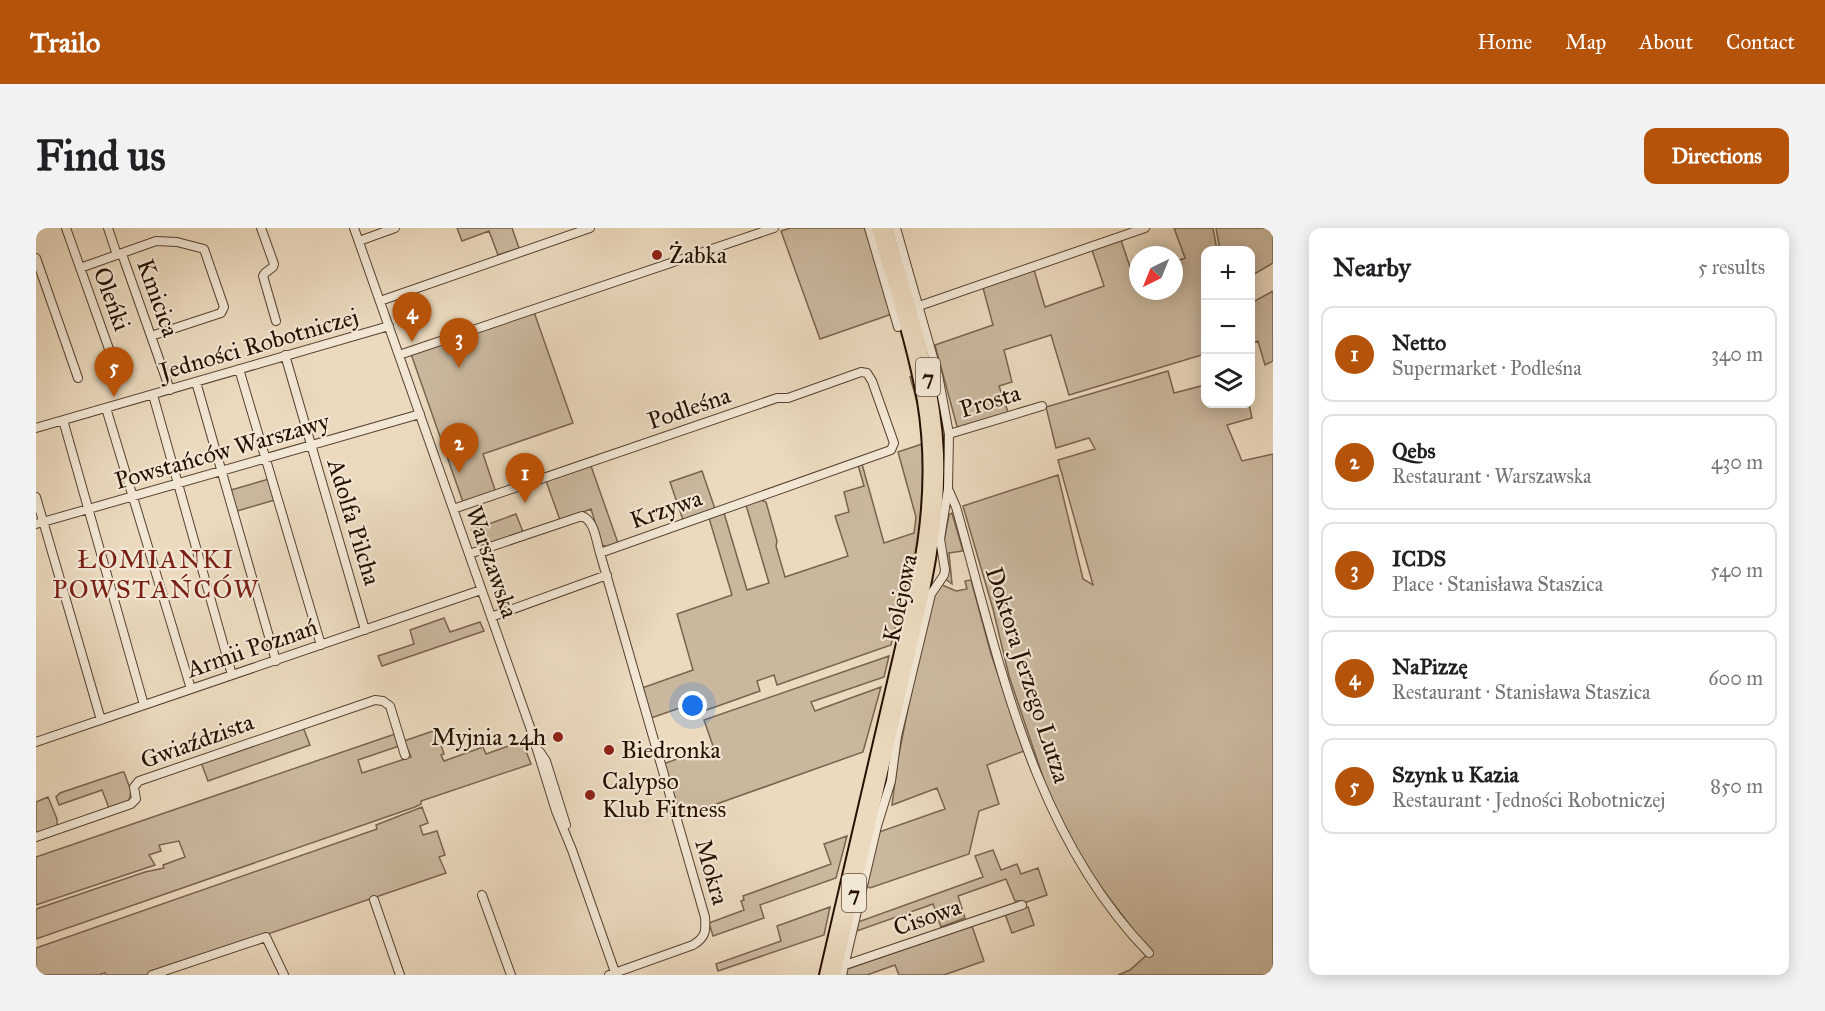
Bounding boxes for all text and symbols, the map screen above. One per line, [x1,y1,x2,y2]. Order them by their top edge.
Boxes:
text: Trailo [30,25,100,60]
text: Home [1477,29,1532,55]
text: Map [1565,29,1606,55]
text: About [1639,29,1693,55]
text: Contact [1726,29,1795,55]
button: Directions [1644,128,1789,184]
text: Find us [36,130,166,182]
place label: Żabka [669,240,728,270]
north arrow [1129,246,1183,300]
map controls [1201,246,1255,408]
button: + [1201,246,1255,300]
marker: Żabka [650,248,664,262]
text: Nearby [1333,251,1411,283]
street label: Kmicica [130,255,186,342]
text: 5 results [1698,255,1765,279]
street label: Oleńki [87,263,137,335]
pin: 4 [392,292,431,342]
button: − [1201,300,1255,354]
street label: Jedności Robotniczej [153,301,362,388]
pin: 3 [440,318,478,368]
text: Netto [1392,329,1446,356]
text: 1 [1351,342,1358,366]
text: 340 m [1711,342,1763,366]
pin: 5 [94,348,134,397]
button: layers [1201,354,1255,408]
text: Supermarket · Podleśna [1392,356,1582,380]
road number: 7 [916,358,940,396]
street label: Prosta [956,377,1025,424]
street label: Podleśna [644,380,735,436]
street label: Powstańców Warszawy [111,406,334,496]
pin: 2 [440,424,478,473]
text: Qebs [1392,437,1435,464]
text: 2 [1350,450,1359,474]
text: 430 m [1711,450,1763,474]
street label: Adolfa Pilcha [320,454,388,590]
pin: 1 [506,454,544,503]
text: Restaurant · Warszawska [1392,464,1591,488]
street label: Krzywa [626,482,707,535]
street label: Warszawska [459,502,525,623]
district label: ŁOMIANKI POWSTAŃCÓW [52,543,260,605]
text: ICDS [1392,545,1446,572]
street label: Kolejowa [876,550,924,645]
text: 3 [1351,558,1359,582]
text: 540 m [1710,558,1763,582]
street label: Doktora Jerzego Lutza [979,563,1077,788]
text: Place · Stanisława Staszica [1392,572,1603,596]
street label: Armii Poznań [182,612,321,685]
text: NaPizzę [1392,653,1468,680]
text: 4 [1349,666,1360,690]
text: 600 m [1708,666,1763,690]
text: Restaurant · Stanisława Staszica [1392,680,1651,704]
your location [678,691,707,720]
street label: Gwiaździsta [136,706,258,775]
place label: Myjnia 24h [431,722,546,752]
marker: Myjnia 24h [551,730,565,744]
place label: Biedronka [621,735,722,765]
marker: Biedronka [602,743,616,757]
text: Szynk u Kazia [1392,761,1519,788]
place label: Calypso Klub Fitness [602,766,726,824]
text: 5 [1350,774,1359,798]
text: 850 m [1710,774,1763,798]
marker: Calypso Klub Fitness [583,788,597,802]
text: Restaurant · Jedności Robotniczej [1392,788,1665,812]
street label: Mokra [688,836,736,909]
road number: 7 [842,874,866,912]
street label: Cisowa [889,891,966,943]

